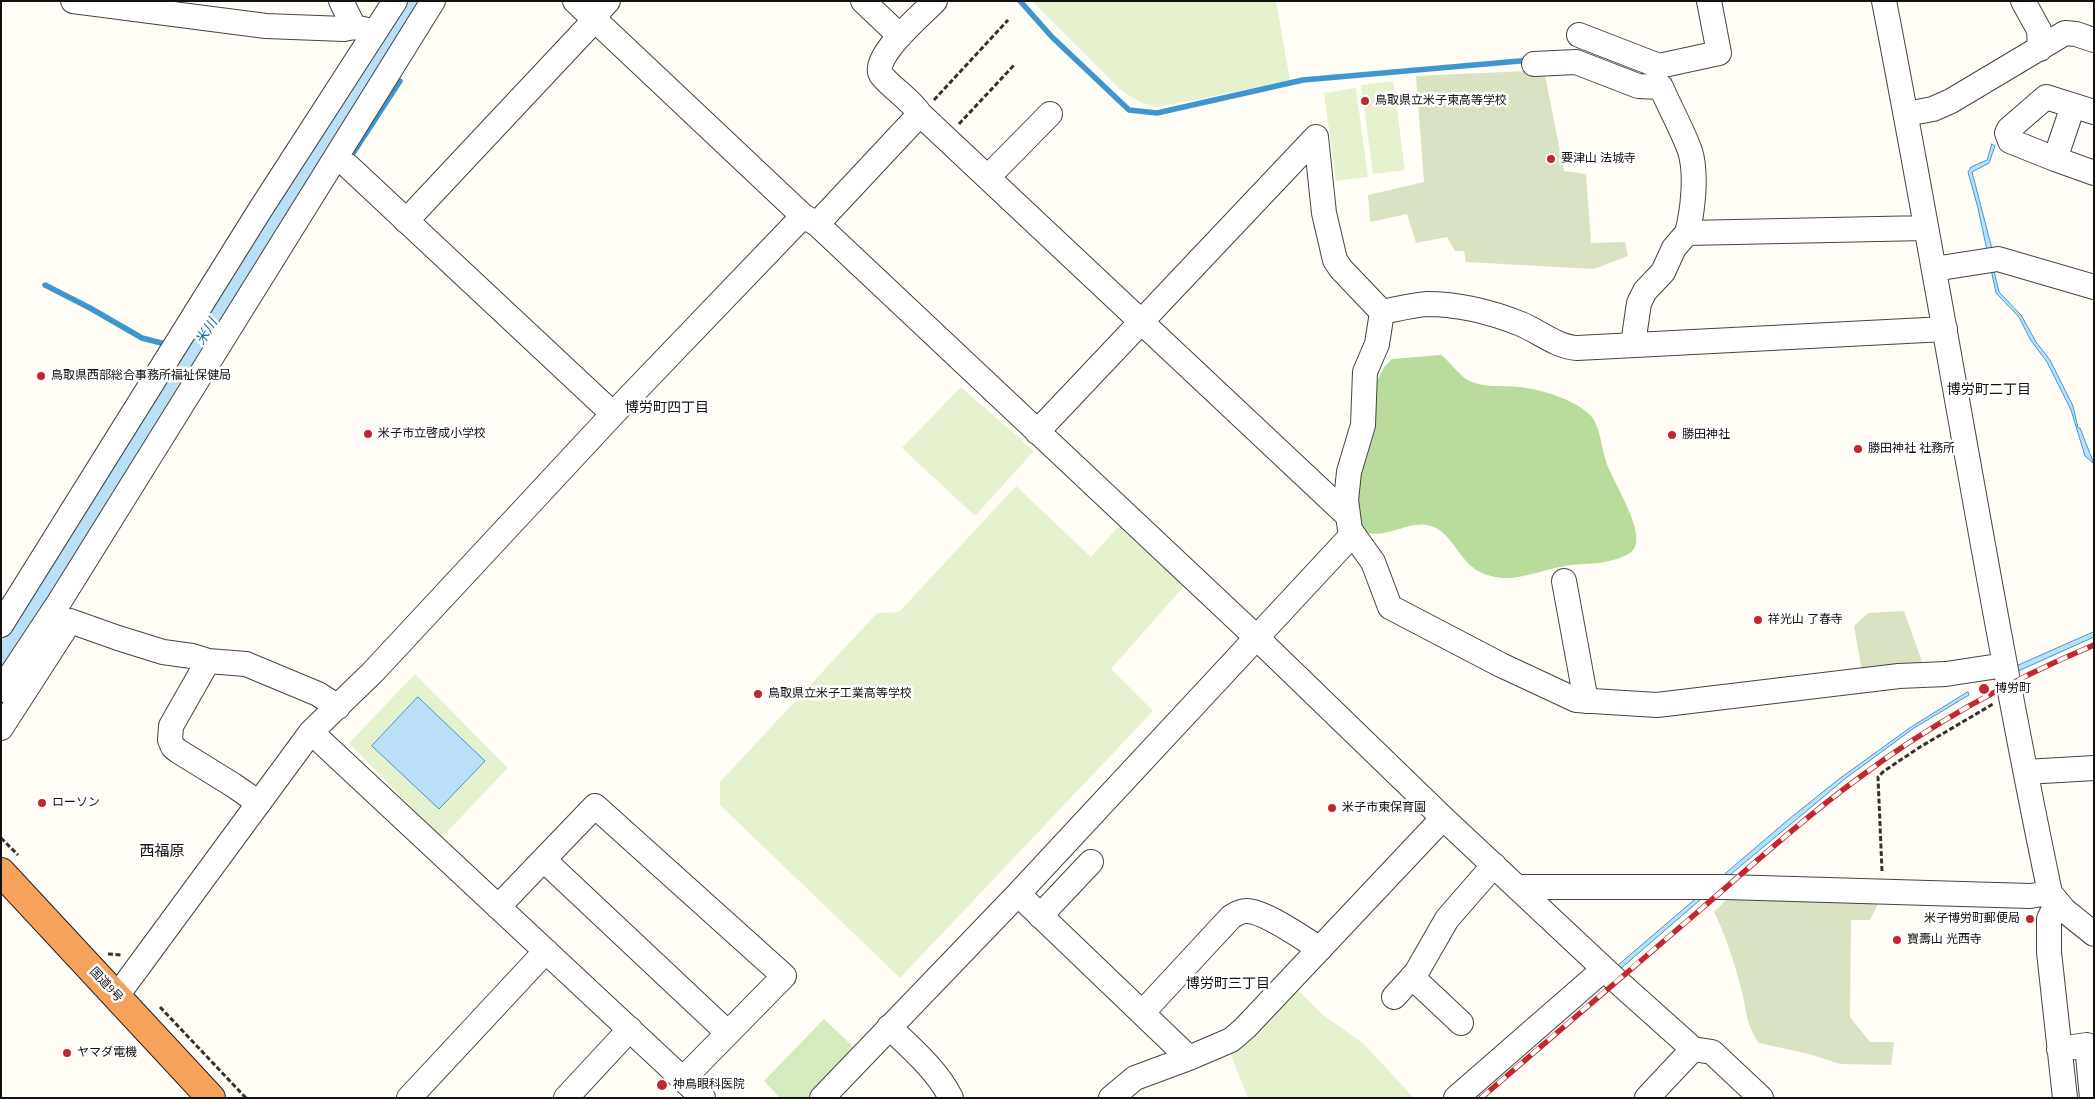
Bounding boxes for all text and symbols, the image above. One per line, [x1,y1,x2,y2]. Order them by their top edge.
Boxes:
place label: 鳥取県立米子東高等学校 [1375,94,1507,108]
marker: 鳥取県立米子東高等学校 [1359,95,1371,107]
place label: 要津山 法城寺 [1561,152,1636,166]
marker: 要津山 法城寺 [1545,153,1557,165]
water label: 米川 [192,316,222,348]
place label: 鳥取県西部総合事務所福祉保健局 [51,369,231,383]
marker: 鳥取県西部総合事務所福祉保健局 [35,370,47,382]
district label: 博労町二丁目 [1947,382,2031,398]
district label: 博労町四丁目 [625,400,709,416]
place label: 米子市立啓成小学校 [378,427,486,441]
marker: 米子市立啓成小学校 [362,428,374,440]
place label: 勝田神社 [1682,428,1730,442]
marker: 勝田神社 [1666,429,1678,441]
place label: 勝田神社 社務所 [1868,442,1955,456]
marker: 勝田神社 社務所 [1852,443,1864,455]
place label: 祥光山 了春寺 [1768,613,1843,627]
marker: 祥光山 了春寺 [1752,614,1764,626]
marker: 博労町 [1977,682,1991,696]
place label: 博労町 [1995,682,2031,696]
place label: 鳥取県立米子工業高等学校 [768,687,912,701]
marker: 鳥取県立米子工業高等学校 [752,688,764,700]
place label: ローソン [52,796,100,810]
marker: ローソン [36,797,48,809]
place label: 米子市東保育園 [1342,801,1426,815]
marker: 米子市東保育園 [1326,802,1338,814]
district label: 西福原 [140,843,184,861]
place label: 米子博労町郵便局 [1924,912,2020,926]
marker: 米子博労町郵便局 [2024,913,2036,925]
place label: 寶壽山 光西寺 [1907,933,1982,947]
marker: 寶壽山 光西寺 [1891,934,1903,946]
street label: 国道9号 [86,965,126,1005]
district label: 博労町三丁目 [1186,976,1270,992]
place label: ヤマダ電機 [77,1046,137,1060]
marker: ヤマダ電機 [61,1047,73,1059]
marker: 神鳥眼科医院 [655,1078,669,1092]
place label: 神鳥眼科医院 [673,1078,745,1092]

